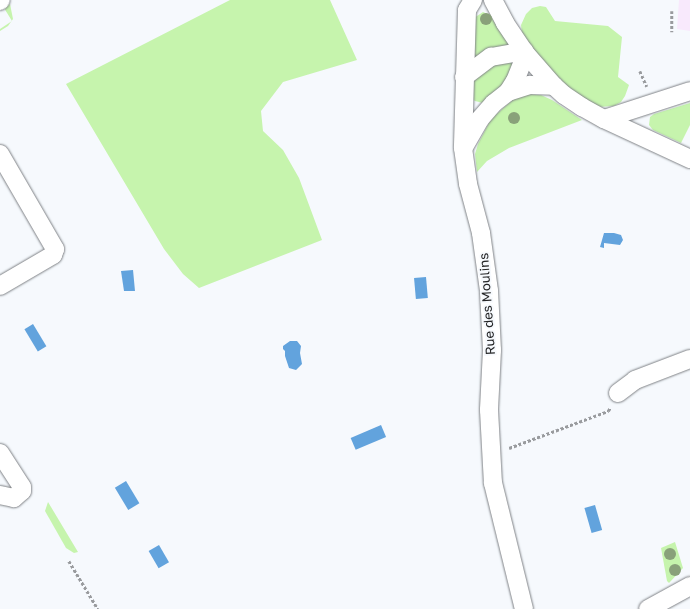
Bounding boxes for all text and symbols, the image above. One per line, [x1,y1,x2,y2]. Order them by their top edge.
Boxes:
street label: Rue des Moulins [476,252,498,356]

